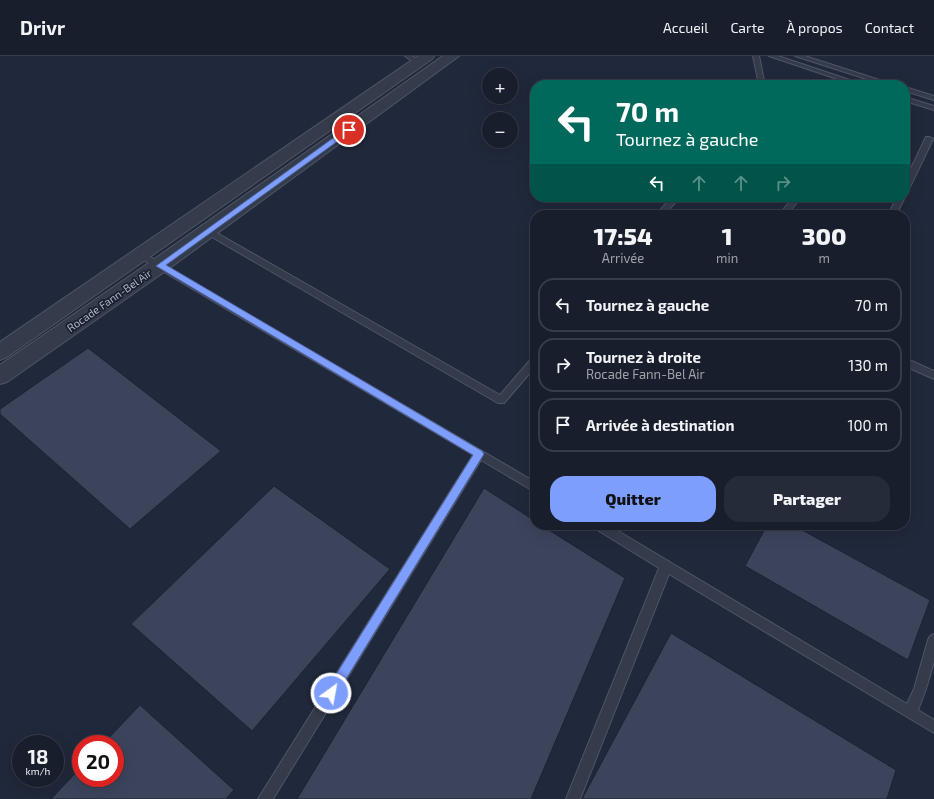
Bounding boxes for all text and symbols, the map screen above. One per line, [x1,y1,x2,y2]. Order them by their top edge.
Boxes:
text: Drivr [20,16,65,39]
text: Accueil [663,19,708,36]
text: Carte [730,19,765,36]
text: À propos [787,19,843,36]
text: Contact [865,19,914,36]
map controls [482,68,518,148]
button: + [482,68,518,104]
text: 70 m [616,94,679,128]
icon: left [550,96,602,148]
button: − [482,112,518,148]
pin [332,113,366,147]
icon: arrive [338,119,360,141]
text: Tournez à gauche [616,128,758,150]
icon: left [646,172,668,194]
icon: ahead [688,172,710,194]
icon: ahead [730,172,752,194]
icon: right [772,172,794,194]
text: 17:54 [593,221,653,250]
text: 1 [722,221,733,250]
text: 300 [802,221,847,250]
text: Arrivée [602,250,644,266]
text: min [716,250,738,266]
text: m [818,250,830,266]
street label: Rocade Fann-Bel Air [64,266,154,334]
icon: left [552,294,574,316]
text: Tournez à gauche [586,296,709,314]
text: 70 m [855,296,888,314]
text: Tournez à droite [586,348,701,366]
icon: right [552,354,574,376]
text: 130 m [848,356,888,374]
text: Rocade Fann-Bel Air [586,366,705,382]
icon: arrive [552,414,574,436]
text: Arrivée à destination [586,416,734,434]
text: 100 m [847,416,888,434]
button: Quitter [550,476,716,522]
button: Partager [724,476,890,522]
position arrow [310,672,352,714]
speed limit sign: 20 [72,735,124,787]
text: 18 [27,744,49,768]
text: km/h [26,765,50,777]

